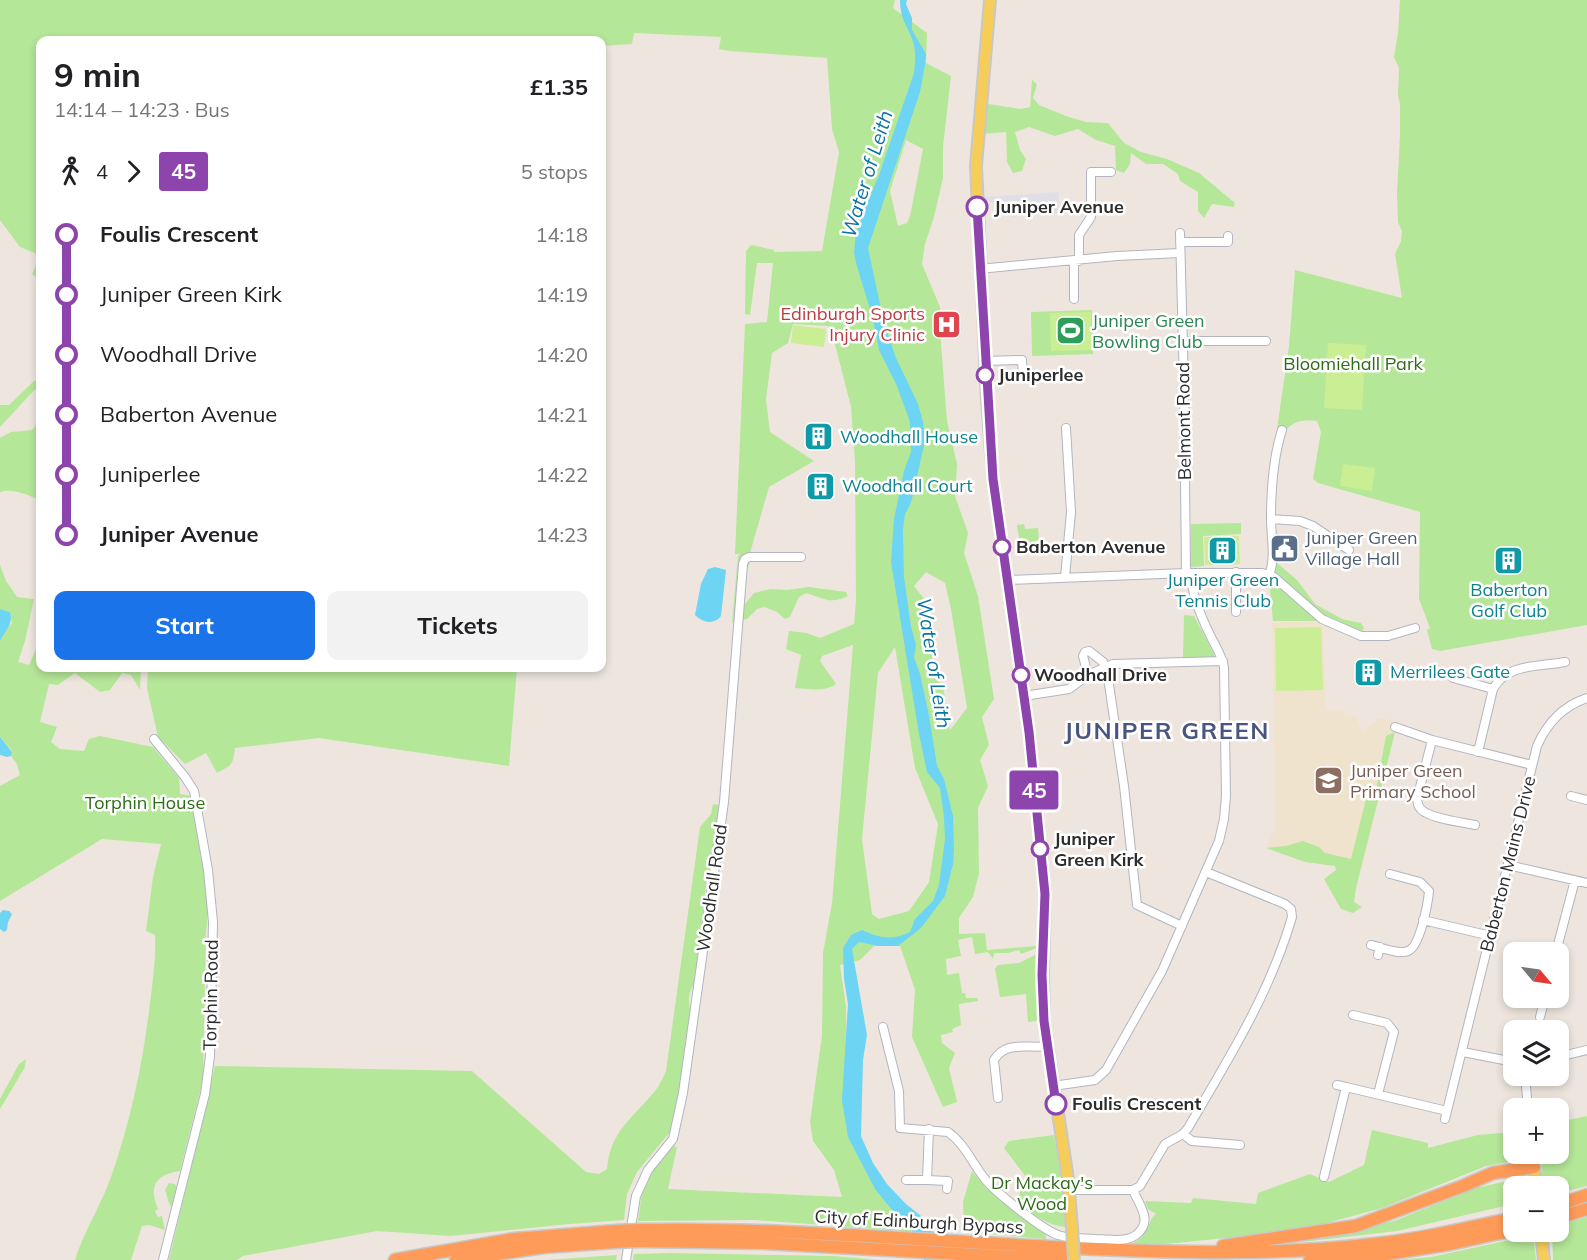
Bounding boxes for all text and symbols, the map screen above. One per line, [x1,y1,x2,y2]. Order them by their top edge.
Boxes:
text: 9 min [54,54,141,95]
text: £1.35 [530,73,588,101]
text: 14:14 – 14:23 · Bus [54,97,230,122]
water label: Water of Leith [835,107,898,241]
icon: walk [54,155,87,188]
icon: forward [117,155,150,188]
text: 45 [171,158,196,184]
text: 4 [96,159,108,184]
text: 5 stops [521,159,588,184]
place label: Juniper Avenue [994,195,1124,218]
marker: Juniper Avenue [966,196,988,218]
text: Foulis Crescent [100,220,258,248]
text: 14:18 [535,222,588,247]
text: Juniper Green Kirk [100,280,282,308]
text: 14:19 [535,282,588,307]
place label: Edinburgh Sports Injury Clinic [781,302,925,346]
hospital icon: Edinburgh Sports Injury Clinic [930,308,962,340]
place label: Juniper Green Bowling Club [1092,309,1205,353]
sports icon: Juniper Green Bowling Club [1055,315,1087,347]
text: Woodhall Drive [100,340,257,368]
text: 14:20 [535,342,588,367]
park label: Bloomiehall Park [1283,352,1423,375]
street label: Belmont Road [1171,362,1196,480]
place label: Juniperlee [998,363,1083,386]
marker: Juniperlee [976,366,994,384]
text: Baberton Avenue [100,400,277,428]
text: 14:21 [535,402,588,427]
building icon: Woodhall House [803,421,835,453]
place label: Woodhall House [840,425,978,448]
text: Juniperlee [100,460,200,488]
text: 14:22 [535,462,588,487]
building icon: Woodhall Court [805,470,837,502]
place label: Woodhall Court [842,474,973,497]
text: Juniper Avenue [100,520,259,548]
text: 14:23 [535,522,588,547]
place label: Juniper Green Village Hall [1305,526,1418,570]
public building icon: Juniper Green Village Hall [1268,532,1300,564]
place label: Baberton Avenue [1016,535,1165,558]
building icon: Juniper Green Tennis Club [1207,535,1239,567]
marker: Baberton Avenue [993,538,1011,556]
building icon: Baberton Golf Club [1493,545,1525,577]
place label: Juniper Green Tennis Club [1167,568,1279,612]
place label: Baberton Golf Club [1470,578,1548,622]
button: Start [54,591,315,660]
button: Tickets [327,591,588,660]
water label: Water of Leith [912,596,957,730]
building icon: Merrilees Gate [1353,656,1385,688]
place label: Merrilees Gate [1390,660,1510,683]
place label: Woodhall Drive [1034,663,1167,686]
marker: Woodhall Drive [1012,666,1030,684]
district label: JUNIPER GREEN [1064,715,1270,745]
place label: Juniper Green Primary School [1350,759,1476,803]
school or university icon: Juniper Green Primary School [1313,765,1345,797]
line badge: 45 [1007,770,1061,810]
street label: Baberton Mains Drive [1475,773,1541,954]
text: 45 [1021,777,1047,803]
park label: Torphin House [85,791,205,814]
street label: Woodhall Road [691,822,732,953]
place label: Juniper Green Kirk [1054,827,1145,871]
marker: Juniper Green Kirk [1031,840,1049,858]
street label: Torphin Road [198,939,223,1051]
north arrow [1503,942,1569,1008]
map controls [1503,942,1569,1242]
button: layers [1503,1020,1569,1086]
place label: Foulis Crescent [1072,1092,1201,1115]
marker: Foulis Crescent [1045,1093,1067,1115]
button: + [1503,1098,1569,1164]
park label: Dr Mackay's Wood [991,1171,1093,1215]
button: − [1503,1176,1569,1242]
street label: City of Edinburgh Bypass [814,1205,1024,1238]

